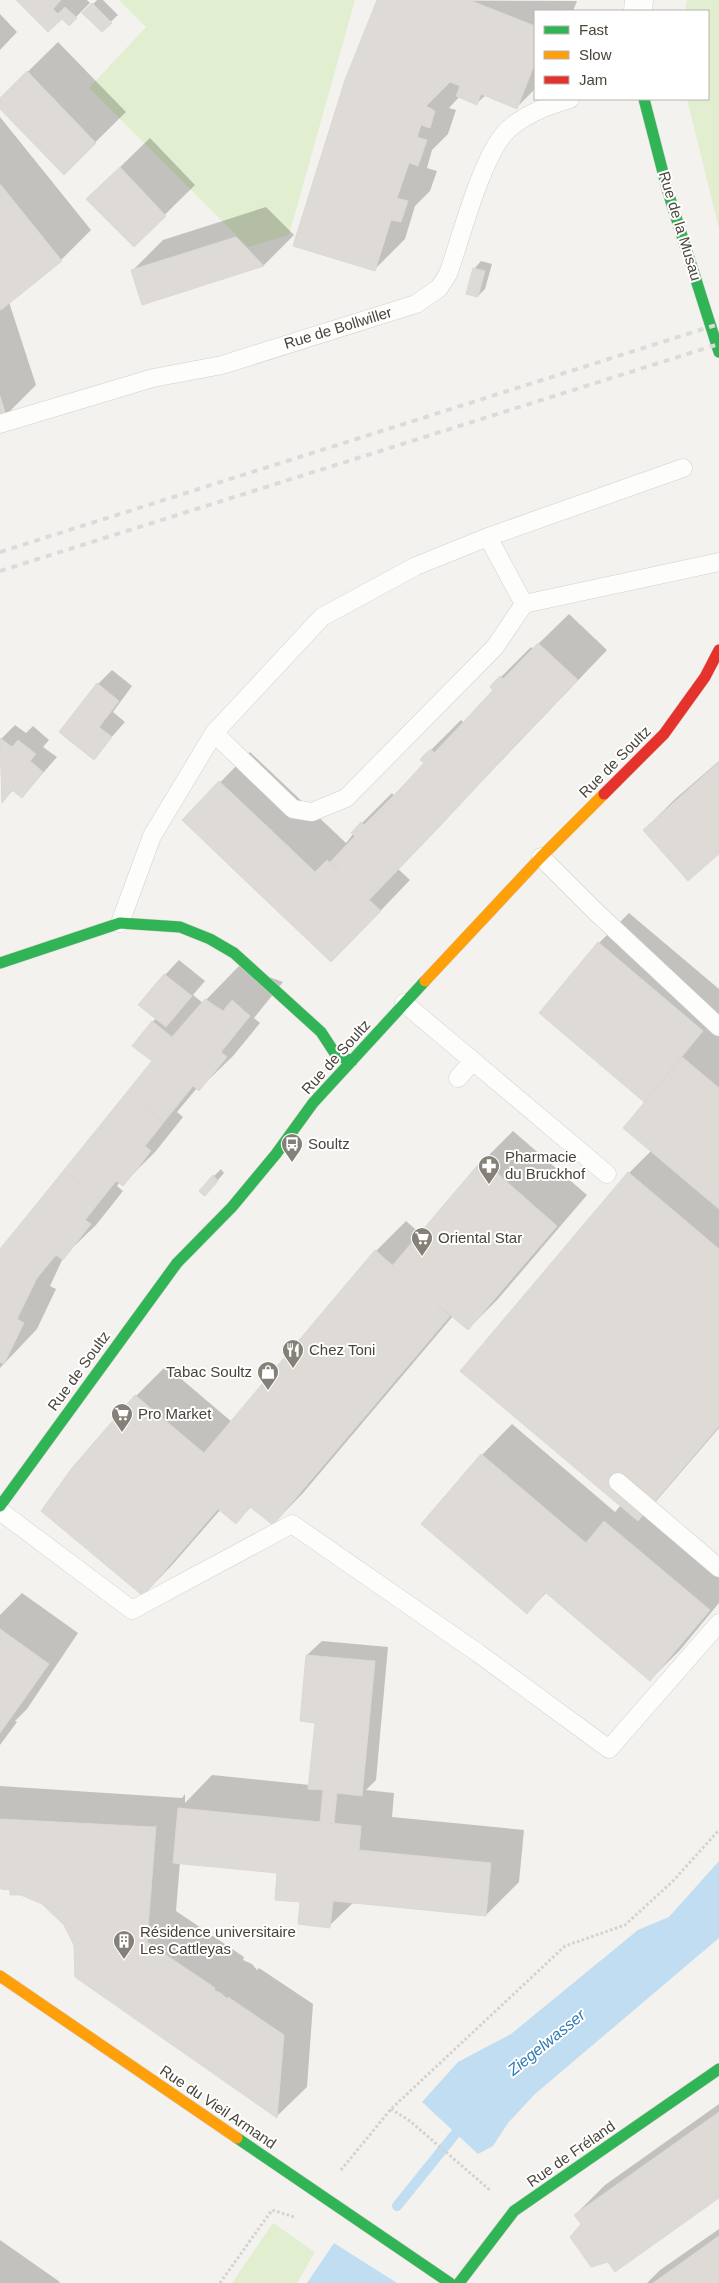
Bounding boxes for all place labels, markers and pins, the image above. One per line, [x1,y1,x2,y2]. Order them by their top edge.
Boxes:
bus stop icon: Soultz [280,1132,304,1163]
place label: Soultz [308,1135,350,1152]
place label: Pharmacie du Bruckhof [505,1148,586,1182]
pharmacy icon: Pharmacie du Bruckhof [477,1154,501,1185]
supermarket icon: Oriental Star [410,1226,434,1257]
place label: Oriental Star [438,1229,522,1246]
restaurant icon: Chez Toni [281,1338,305,1369]
place label: Chez Toni [309,1341,375,1358]
shop icon: Tabac Soultz [256,1360,280,1391]
place label: Tabac Soultz [166,1363,252,1380]
supermarket icon: Pro Market [110,1402,134,1433]
place label: Pro Market [138,1405,212,1422]
place label: Résidence universitaire Les Cattleyas [140,1923,296,1957]
building icon: Résidence universitaire Les Cattleyas [112,1929,136,1960]

